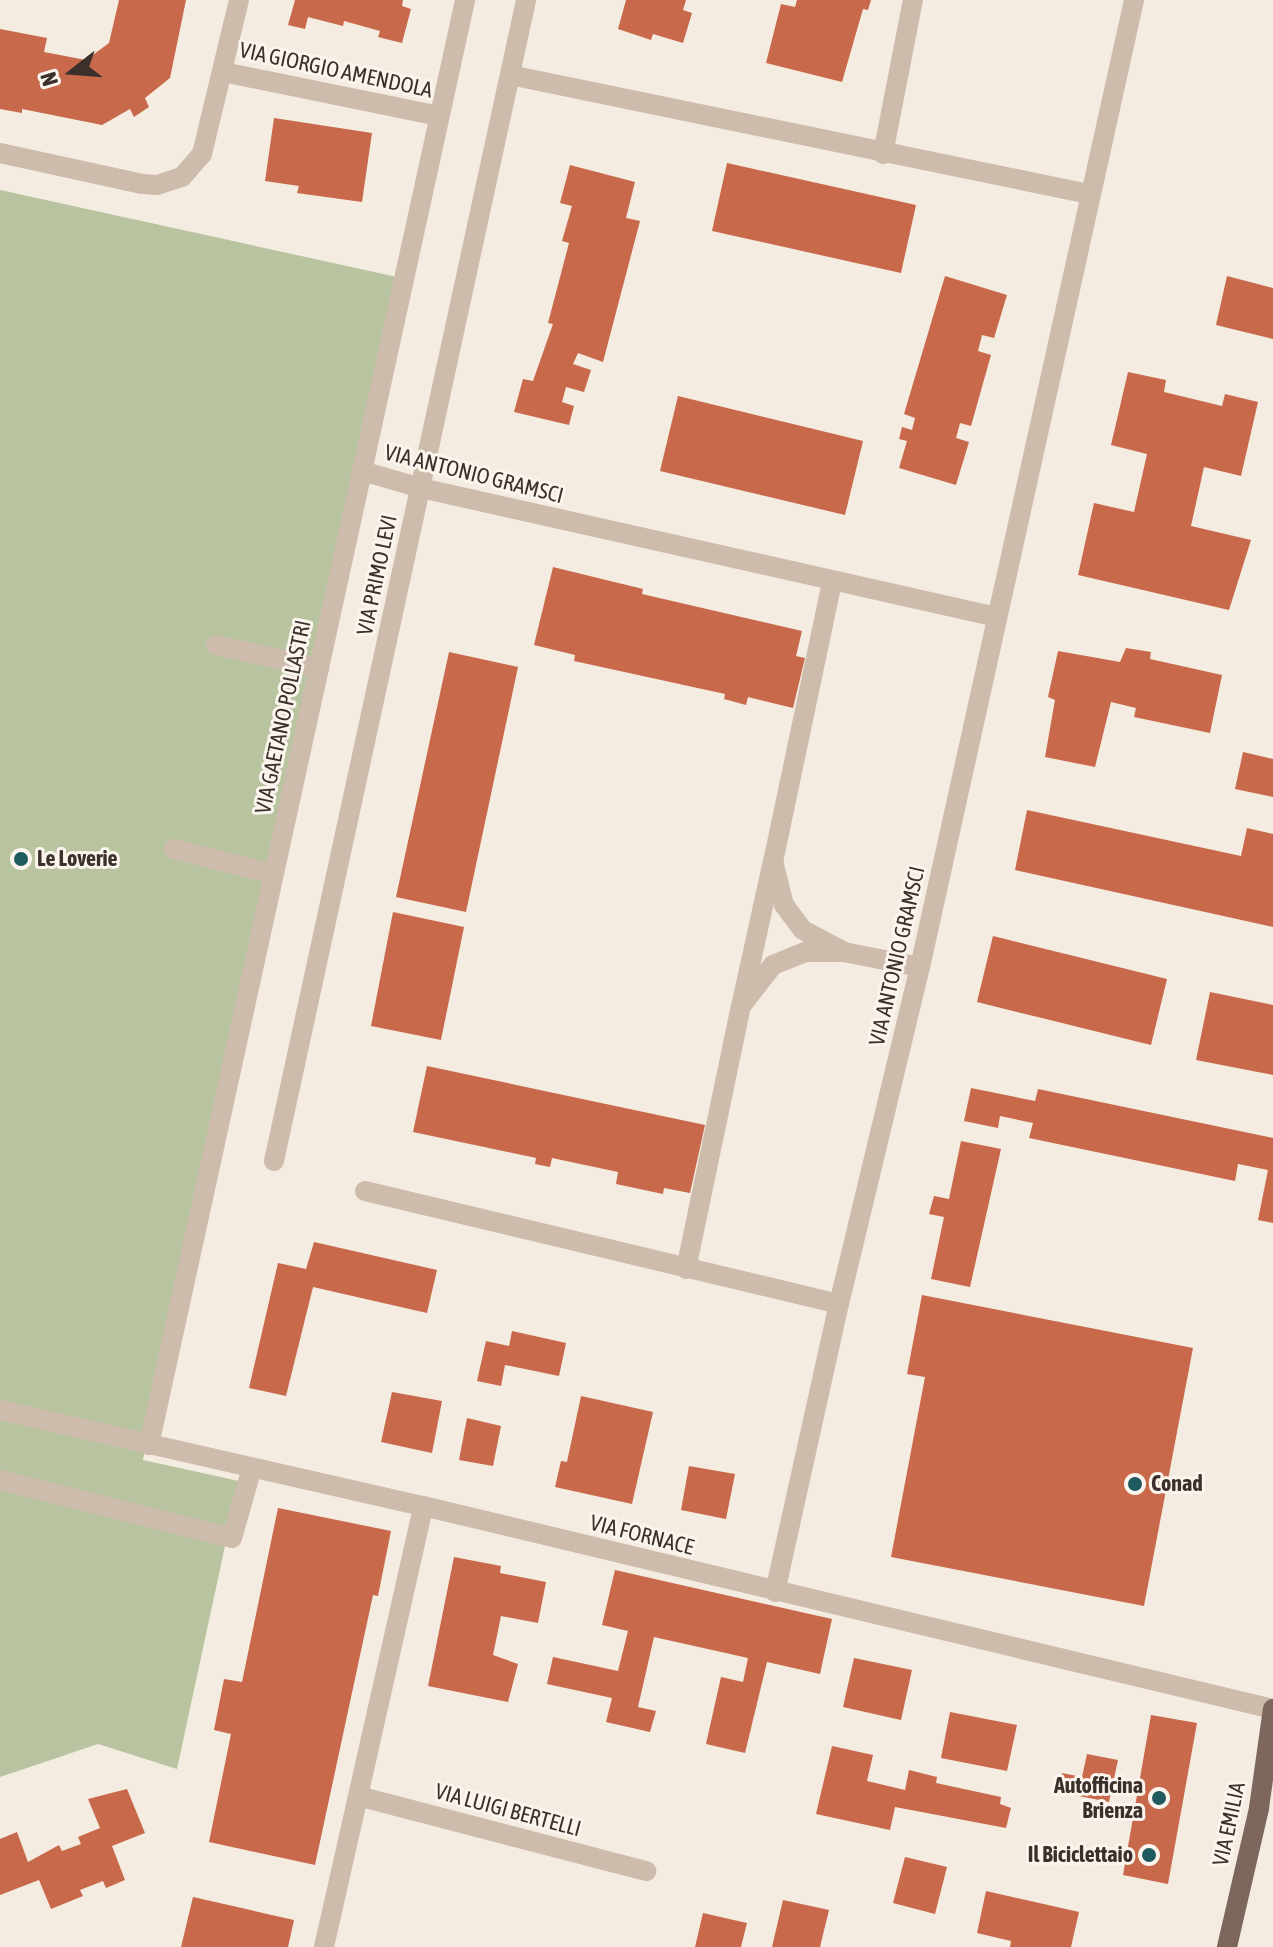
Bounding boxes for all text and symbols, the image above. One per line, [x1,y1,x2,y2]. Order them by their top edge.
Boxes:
north arrow [32,32,112,112]
street label: VIA GIORGIO AMENDOLA [237,37,435,103]
text: N [35,69,63,89]
street label: VIA ANTONIO GRAMSCI [382,439,566,509]
street label: VIA PRIMO LEVI [351,512,403,638]
street label: VIA GAETANO POLLASTRI [250,618,316,816]
place label: Le Loverie [37,846,118,872]
marker: Le Loverie [12,850,30,868]
street label: VIA ANTONIO GRAMSCI [864,864,930,1048]
place label: Conad [1151,1471,1203,1497]
marker: Conad [1126,1475,1144,1493]
street label: VIA FORNACE [587,1509,697,1561]
place label: Autofficina Brienza [1054,1772,1143,1824]
street label: VIA LUIGI BERTELLI [432,1778,584,1842]
street label: VIA EMILIA [1207,1780,1251,1868]
marker: Autofficina Brienza [1150,1789,1168,1807]
place label: Il Biciclettaio [1028,1842,1133,1868]
marker: Il Biciclettaio [1140,1846,1158,1864]

